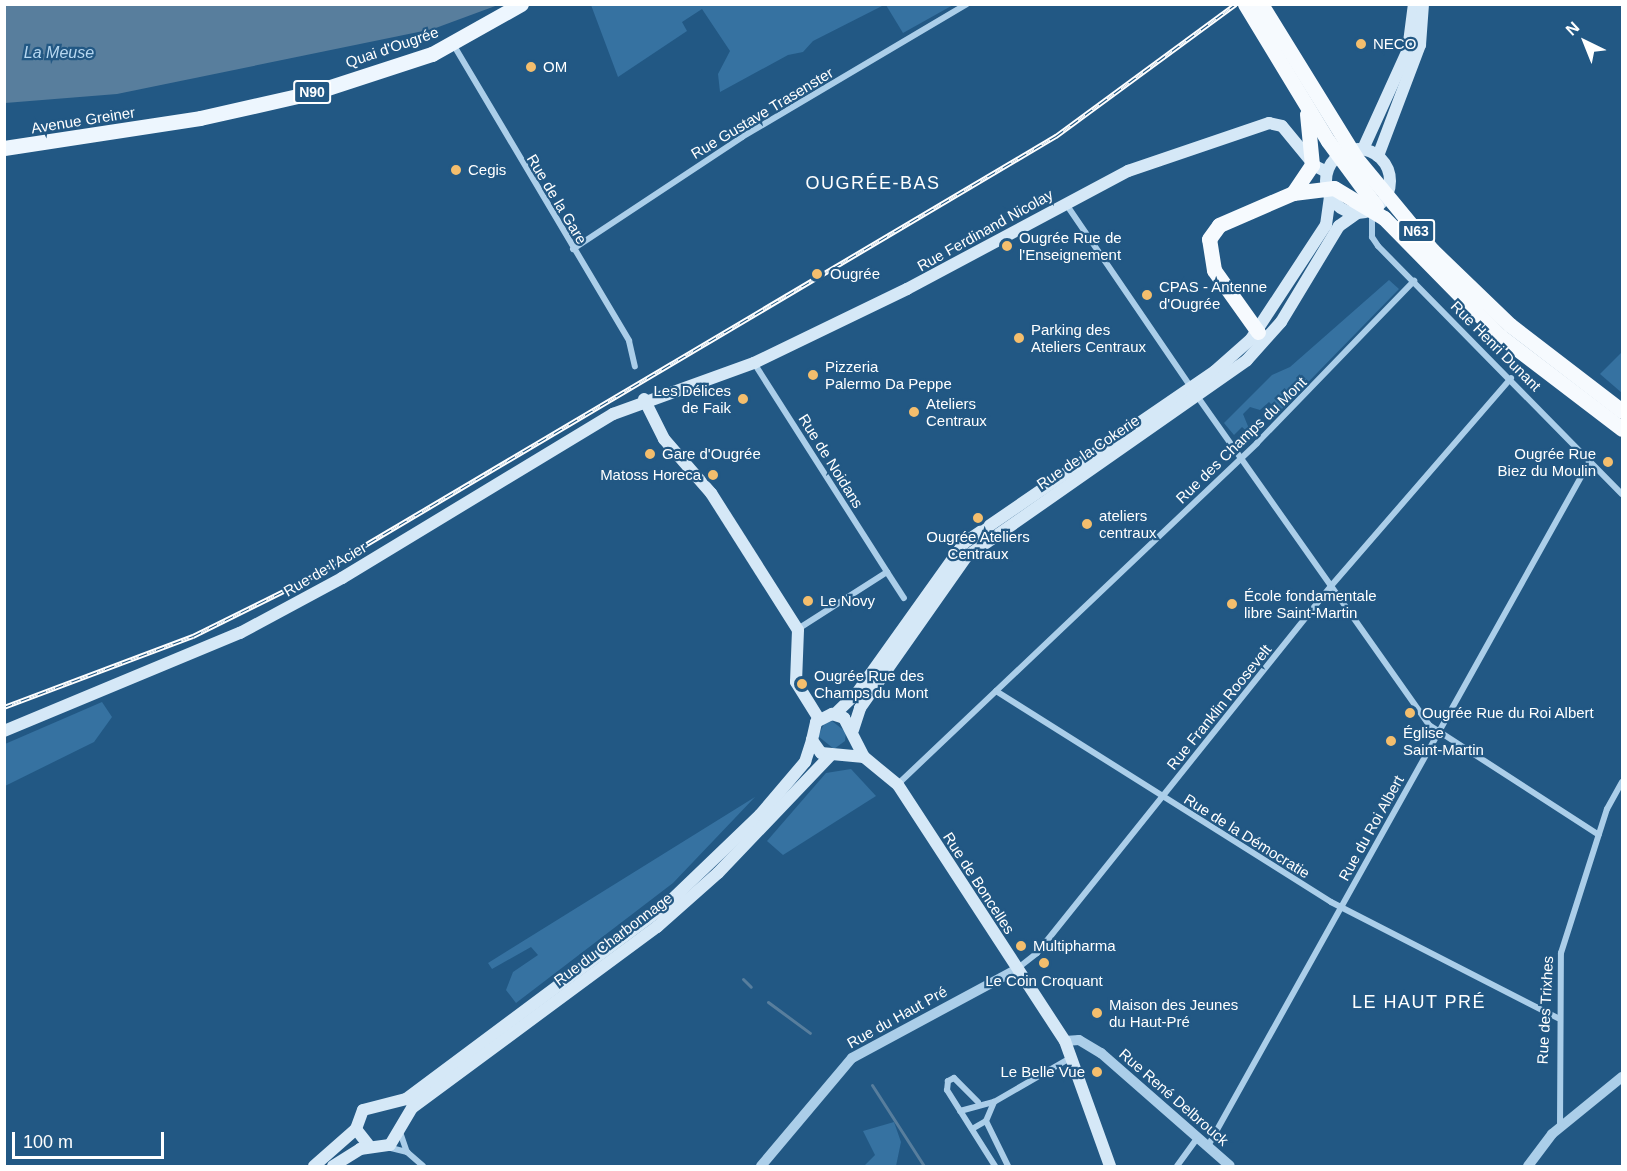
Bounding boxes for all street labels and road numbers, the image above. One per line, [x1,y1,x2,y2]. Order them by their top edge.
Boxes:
street label: Quai d'Ougrée [343,23,441,71]
street label: Rue Gustave Trasenster [688,63,836,163]
road number: N90 [292,81,332,103]
street label: Avenue Greiner [30,103,136,137]
street label: Rue de la Gare [523,151,591,247]
street label: Rue Ferdinand Nicolay [914,185,1056,275]
road number: N63 [1396,220,1436,242]
street label: Rue Henri Dunant [1447,297,1545,395]
street label: Rue des Champs du Mont [1172,373,1310,507]
street label: Rue de Noidans [795,411,867,511]
street label: Rue de la Cokerie [1033,411,1143,493]
street label: Rue de l'Acier [280,538,370,600]
street label: Rue Franklin Roosevelt [1163,641,1275,773]
street label: Rue du Roi Albert [1334,772,1408,884]
street label: Rue de la Démocratie [1181,790,1313,882]
street label: Rue de Boncelles [939,829,1019,937]
street label: Rue du Charbonnage [550,889,676,989]
street label: Rue des Trixhes [1533,955,1557,1065]
street label: Rue du Haut Pré [844,982,950,1052]
street label: Rue René Delbrouck [1116,1045,1232,1149]

